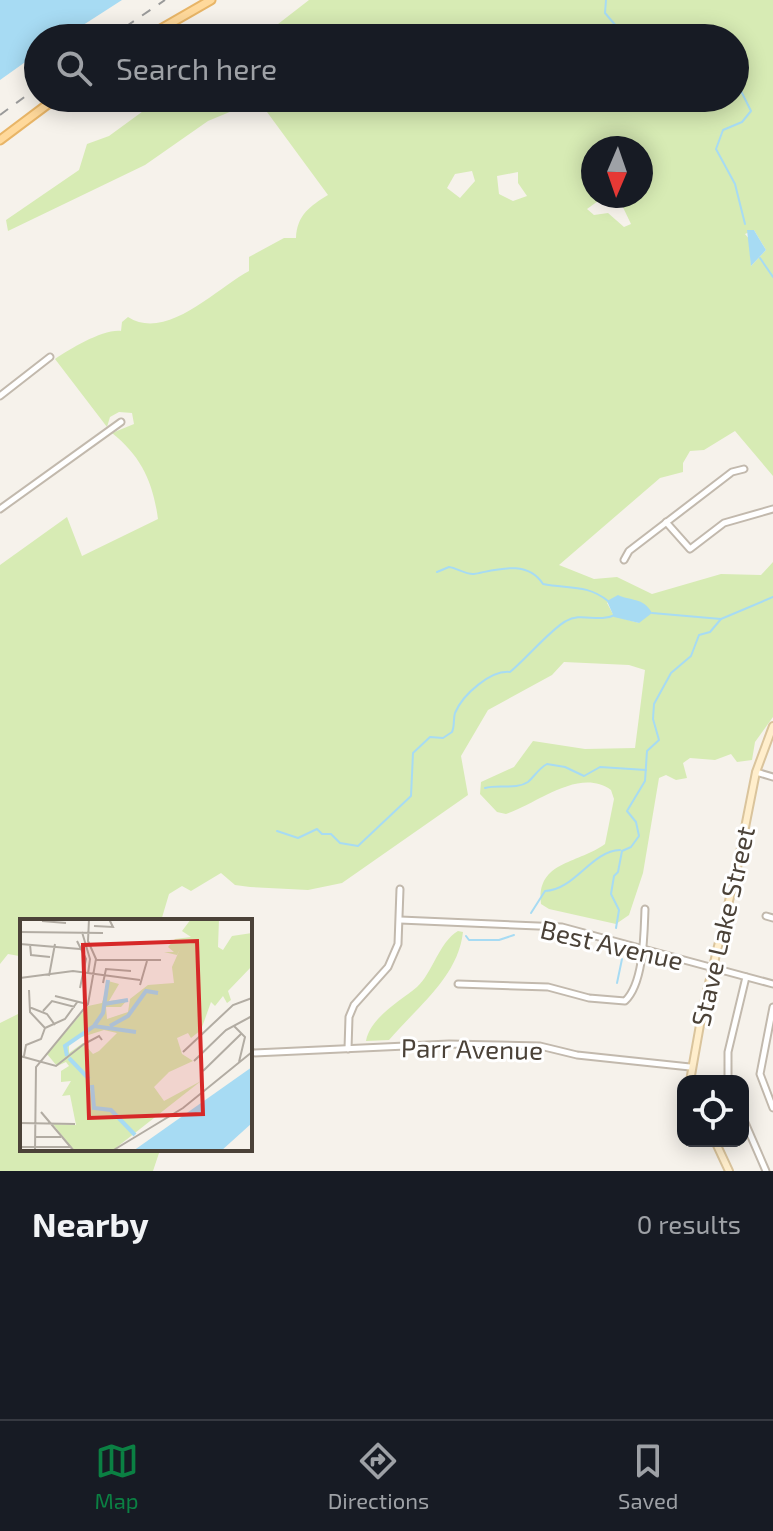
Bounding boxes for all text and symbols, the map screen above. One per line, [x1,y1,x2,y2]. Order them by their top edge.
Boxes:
search box [24,24,749,112]
icon: search [52,46,96,90]
text: Search here [116,50,277,86]
north arrow [581,136,653,208]
street label: Stave Lake Street [684,823,760,1029]
street label: Best Avenue [538,913,686,975]
inset map [20,919,252,1151]
street label: Parr Avenue [401,1031,543,1065]
map controls [677,1075,749,1147]
button: locate [677,1075,749,1147]
text: Nearby [32,1203,149,1244]
text: 0 results [637,1208,741,1239]
tab: Map [95,1439,139,1513]
tab: Directions [328,1439,429,1513]
tab: Saved [618,1439,678,1513]

